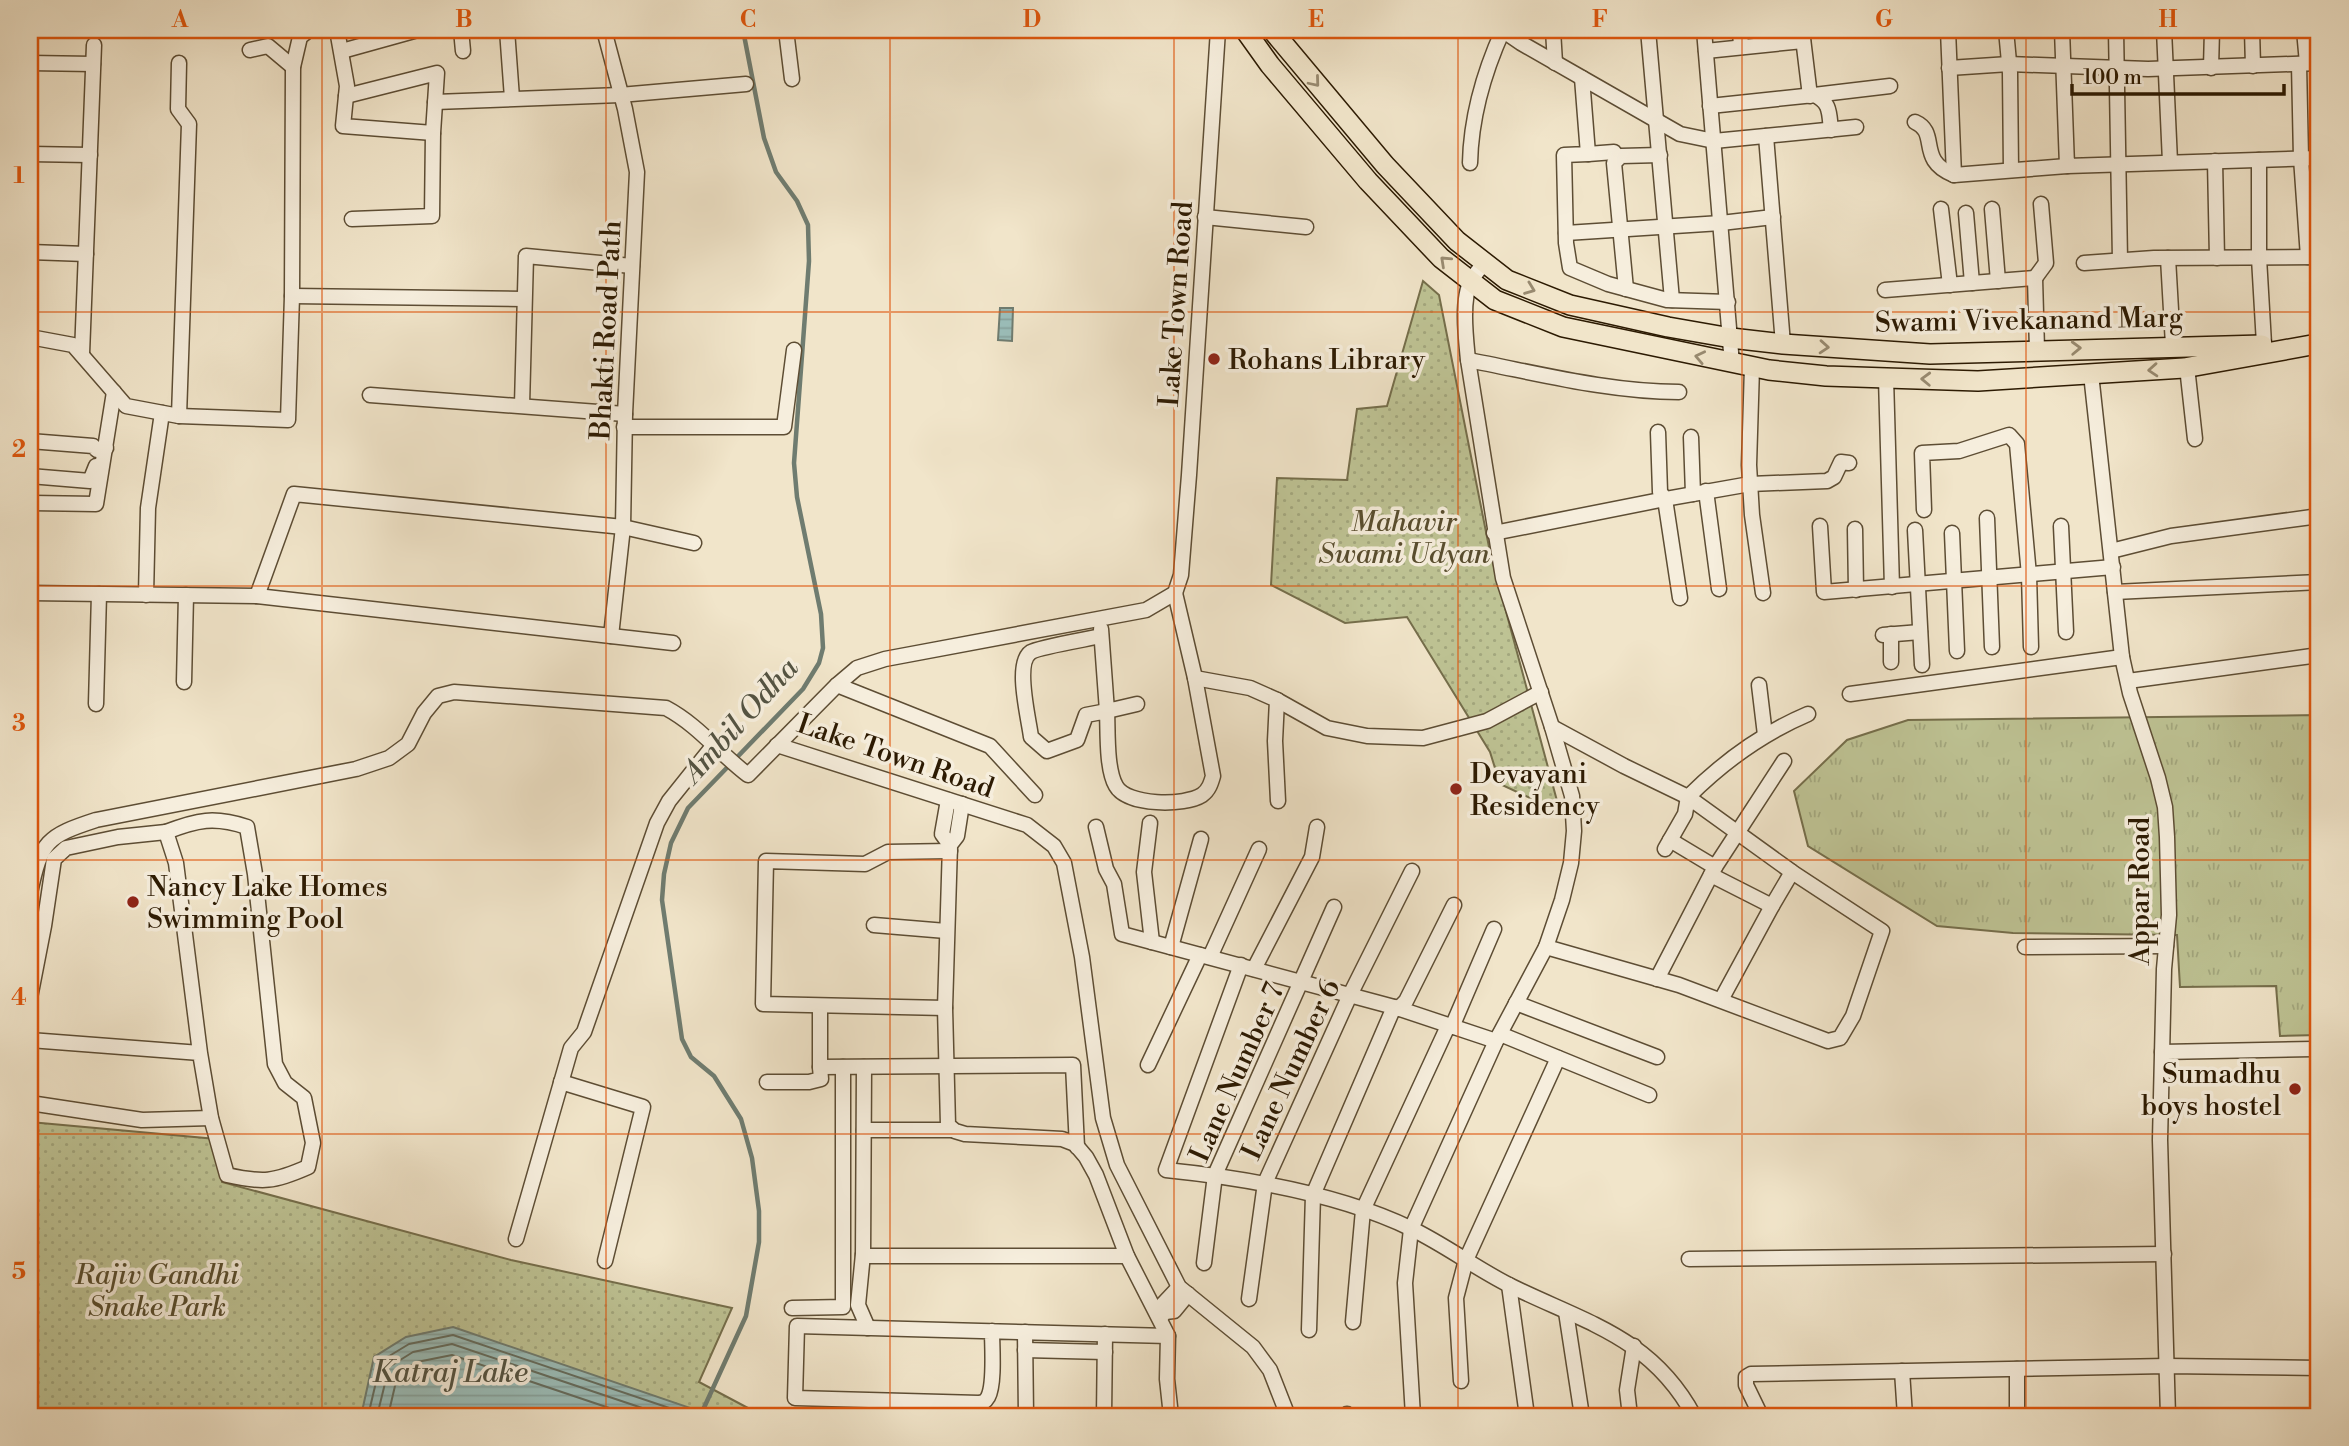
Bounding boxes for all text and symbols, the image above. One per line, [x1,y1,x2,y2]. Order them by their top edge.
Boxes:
text: A [171,6,189,34]
text: B [455,6,473,34]
text: C [740,6,756,34]
text: D [1023,6,1041,34]
text: E [1308,6,1324,34]
text: F [1592,6,1608,34]
text: G [1875,6,1893,34]
text: H [2159,6,2178,34]
scale bar [2072,52,2284,96]
text: 100 m [2083,65,2142,91]
one-way arrow [1307,74,1319,87]
text: 1 [13,162,25,190]
street label: Lake Town Road [1152,200,1201,408]
street label: Bhakti Road Path [583,219,630,442]
one-way arrow [1440,257,1453,270]
one-way arrow [1524,281,1536,295]
street label: Swami Vivekanand Marg [1875,300,2184,341]
one-way arrow [1819,339,1830,354]
one-way arrow [2071,341,2082,356]
place label: Rohans Library [1228,343,1425,378]
marker: Rohans Library [1206,351,1222,367]
one-way arrow [1694,351,1706,366]
one-way arrow [2147,362,2158,377]
one-way arrow [1920,372,1931,387]
text: 2 [12,436,26,464]
park label: Mahavir Swami Udyan [1318,505,1490,572]
water label: Ambil Odha [673,650,807,793]
street label: Lake Town Road [792,706,999,807]
text: 3 [12,710,26,738]
place label: Devayani Residency [1470,757,1600,824]
marker: Devayani Residency [1448,781,1464,797]
street label: Appar Road [2123,817,2158,966]
place label: Nancy Lake Homes Swimming Pool [147,870,388,937]
marker: Nancy Lake Homes Swimming Pool [125,894,141,910]
street label: Lane Number 6 [1234,974,1348,1165]
street label: Lane Number 7 [1182,978,1292,1168]
text: 4 [11,984,27,1012]
place label: Sumadhu boys hostel [2141,1057,2281,1124]
marker: Sumadhu boys hostel [2287,1081,2303,1097]
text: 5 [12,1258,26,1286]
park label: Rajiv Gandhi Snake Park [74,1258,239,1325]
water label: Katraj Lake [372,1354,528,1392]

